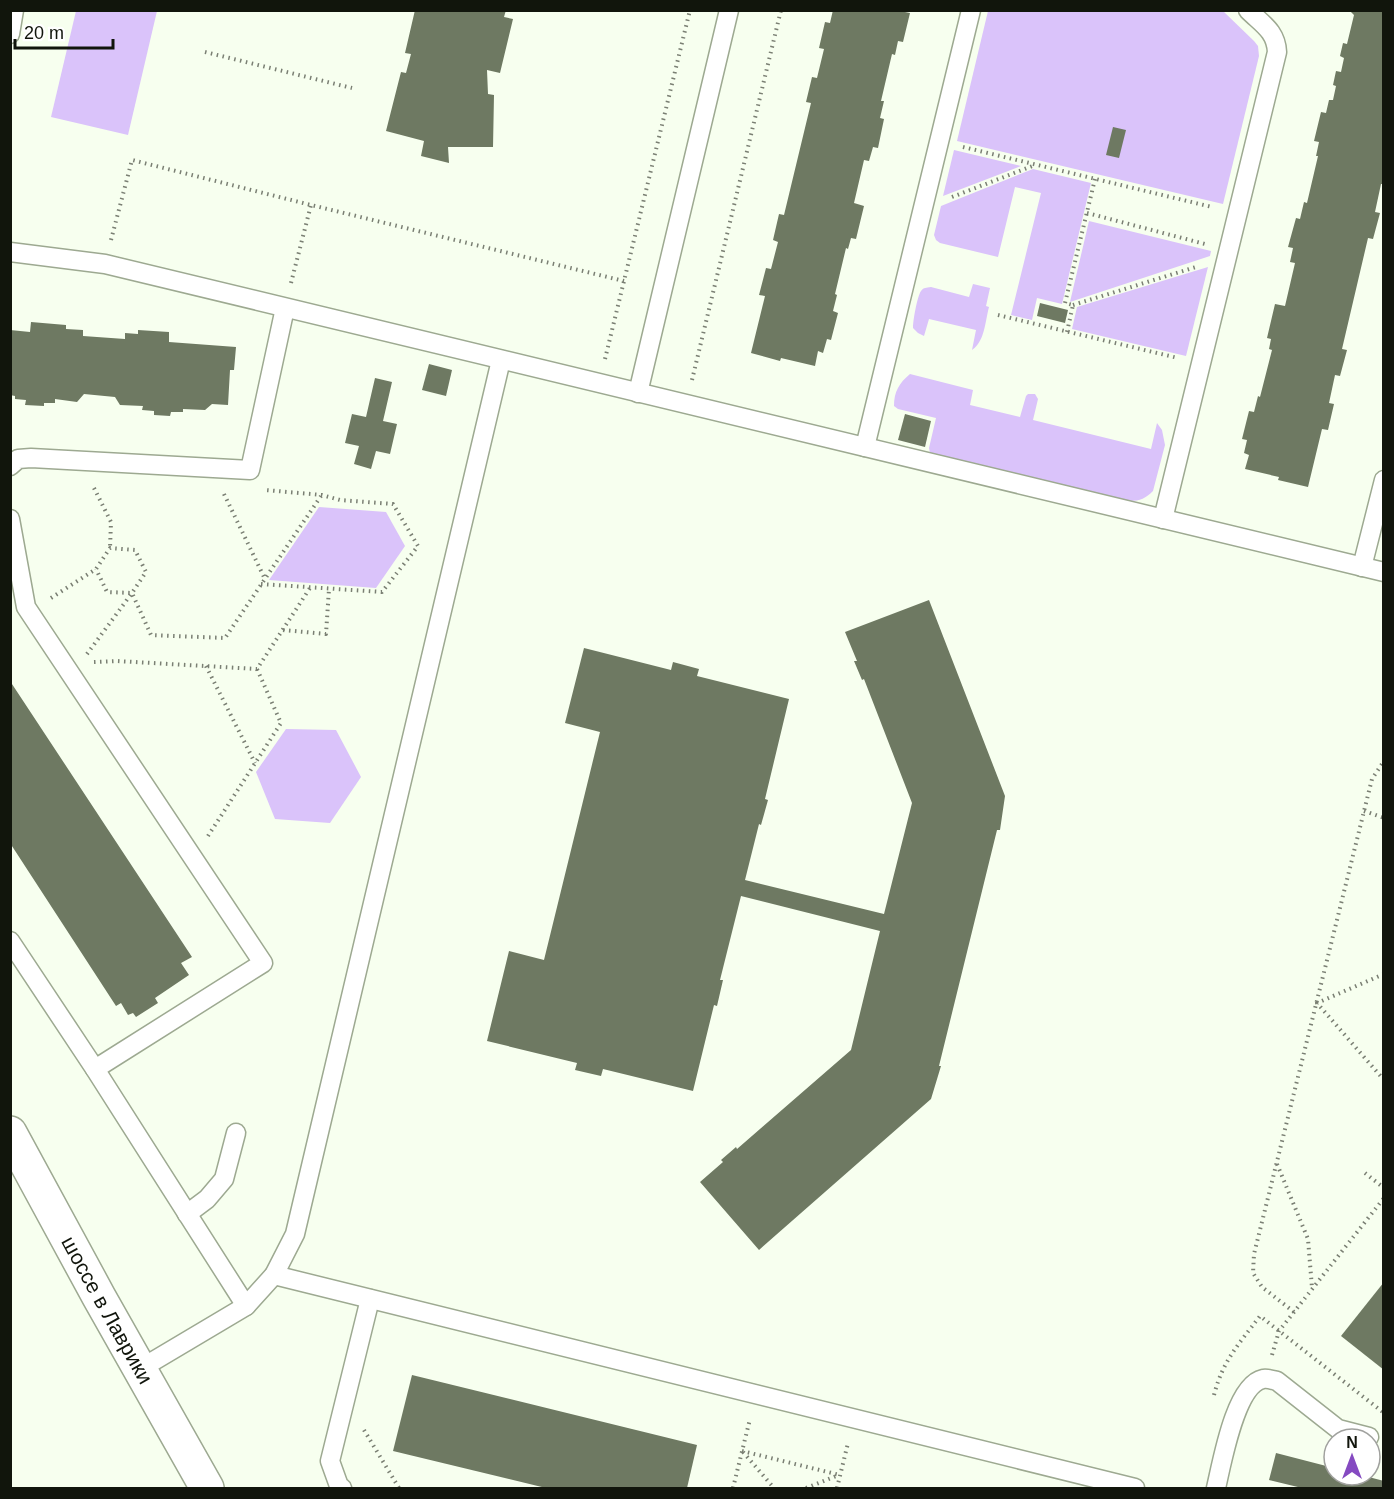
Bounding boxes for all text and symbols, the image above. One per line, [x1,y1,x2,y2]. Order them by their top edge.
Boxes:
scale bar [15,12,112,50]
text: 20 m [24,23,64,43]
street label: шоссе в Лаврики [57,1232,158,1388]
north arrow [1322,1427,1382,1487]
text: N [1346,1434,1358,1451]

